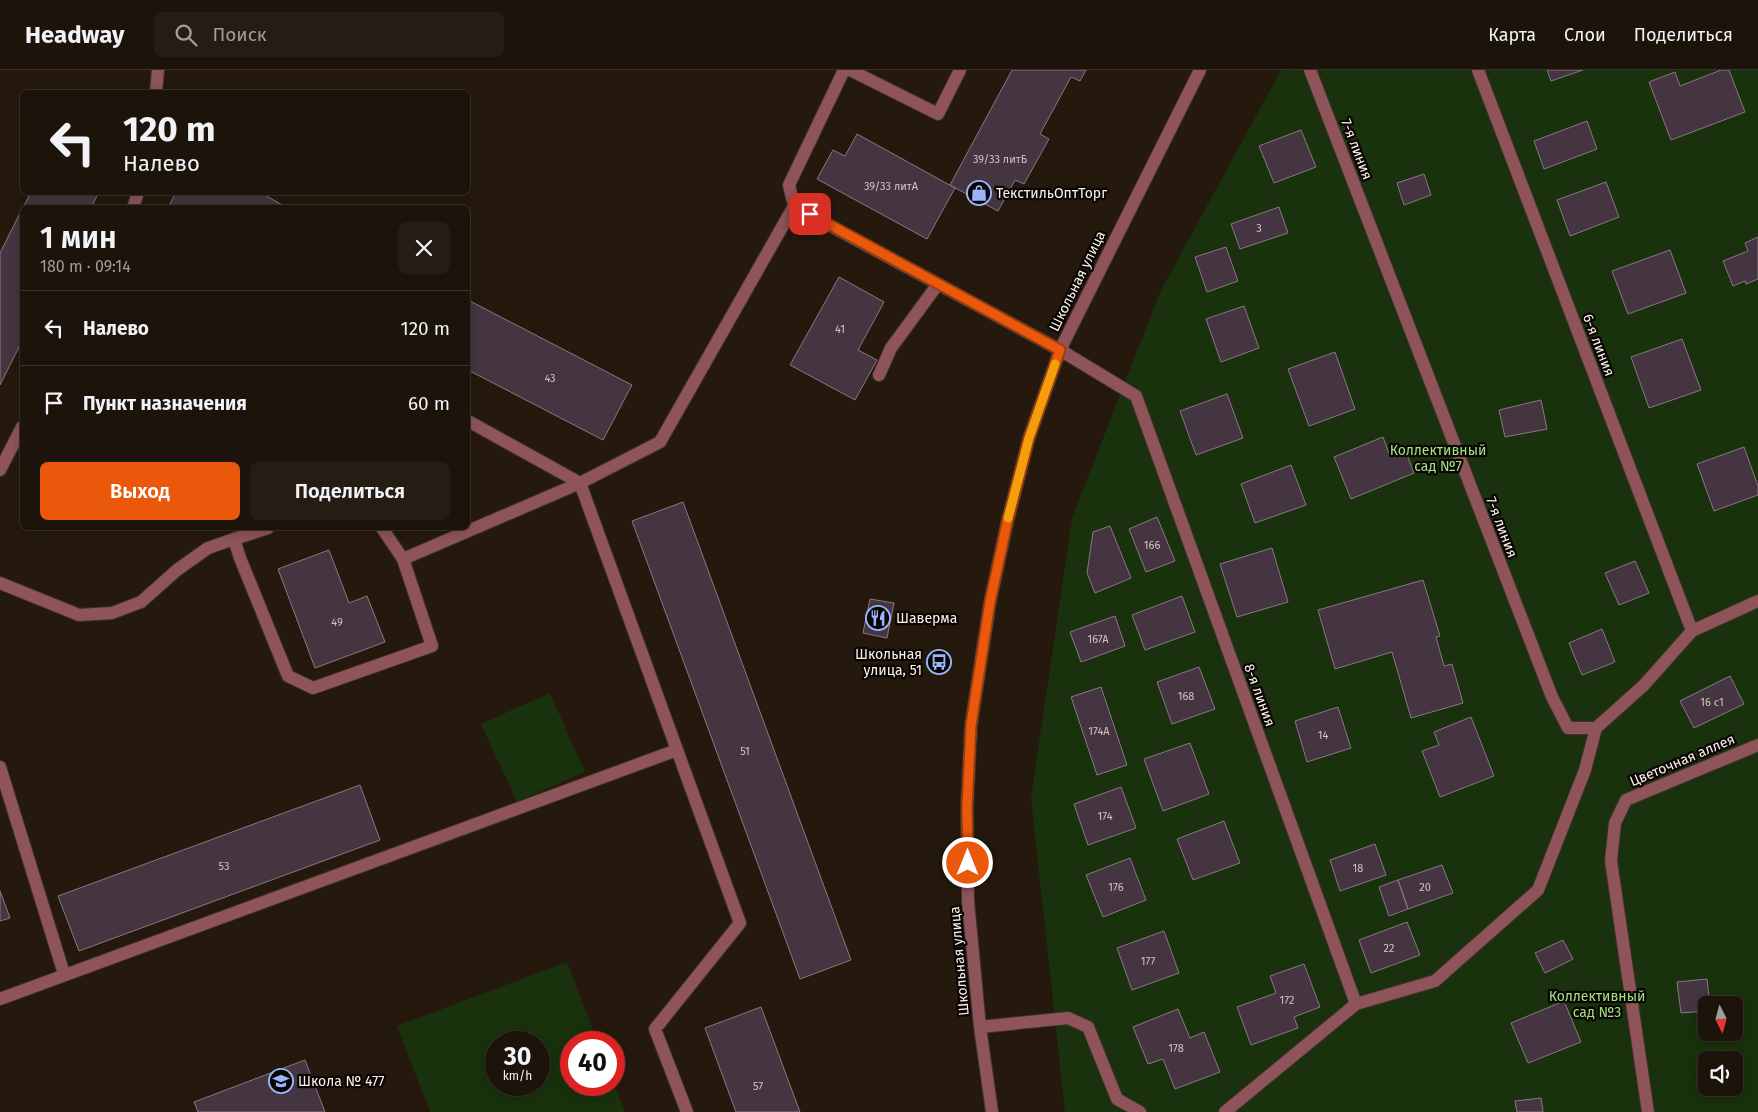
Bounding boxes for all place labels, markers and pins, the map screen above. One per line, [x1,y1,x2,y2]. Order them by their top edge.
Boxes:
shop icon: ТекстильОптТорг [966,180,992,206]
place label: ТекстильОптТорг [996,185,1107,202]
pin [789,193,831,235]
restaurant icon: Шаверма [865,605,891,631]
place label: Шаверма [896,610,957,627]
place label: Школьная улица, 51 [855,646,922,679]
bus stop icon: Школьная улица, 51 [926,649,952,675]
school or university icon: Школа № 477 [268,1068,294,1094]
place label: Школа № 477 [298,1073,384,1090]

